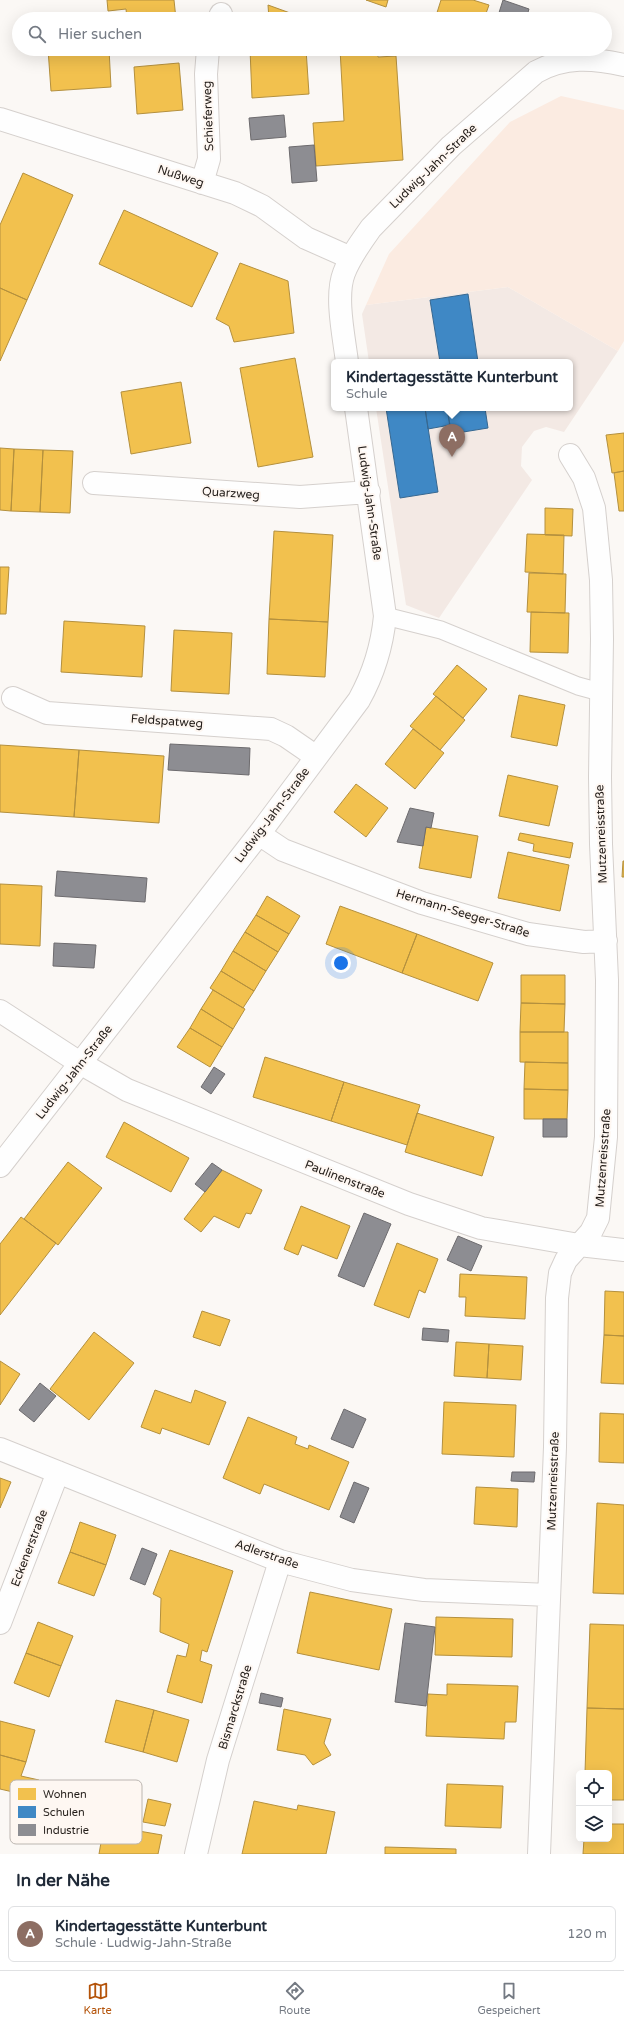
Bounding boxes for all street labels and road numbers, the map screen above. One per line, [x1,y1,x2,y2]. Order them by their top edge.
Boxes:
street label: Schieferweg [200,81,216,151]
street label: Ludwig-Jahn-Straße [387,121,480,211]
street label: Nußweg [156,162,206,190]
street label: Ludwig-Jahn-Straße [355,445,385,561]
street label: Quarzweg [202,484,260,502]
street label: Feldspatweg [130,711,204,731]
street label: Ludwig-Jahn-Straße [232,764,312,865]
street label: Mutzenreisstraße [592,784,610,884]
street label: Hermann-Seeger-Straße [394,886,532,940]
street label: Ludwig-Jahn-Straße [33,1022,115,1122]
street label: Mutzenreisstraße [593,1108,613,1208]
street label: Paulinenstraße [303,1157,387,1201]
street label: Mutzenreisstraße [544,1431,562,1531]
street label: Eckenerstraße [8,1507,50,1589]
street label: Adlerstraße [233,1537,301,1572]
street label: Bismarckstraße [215,1663,255,1751]

